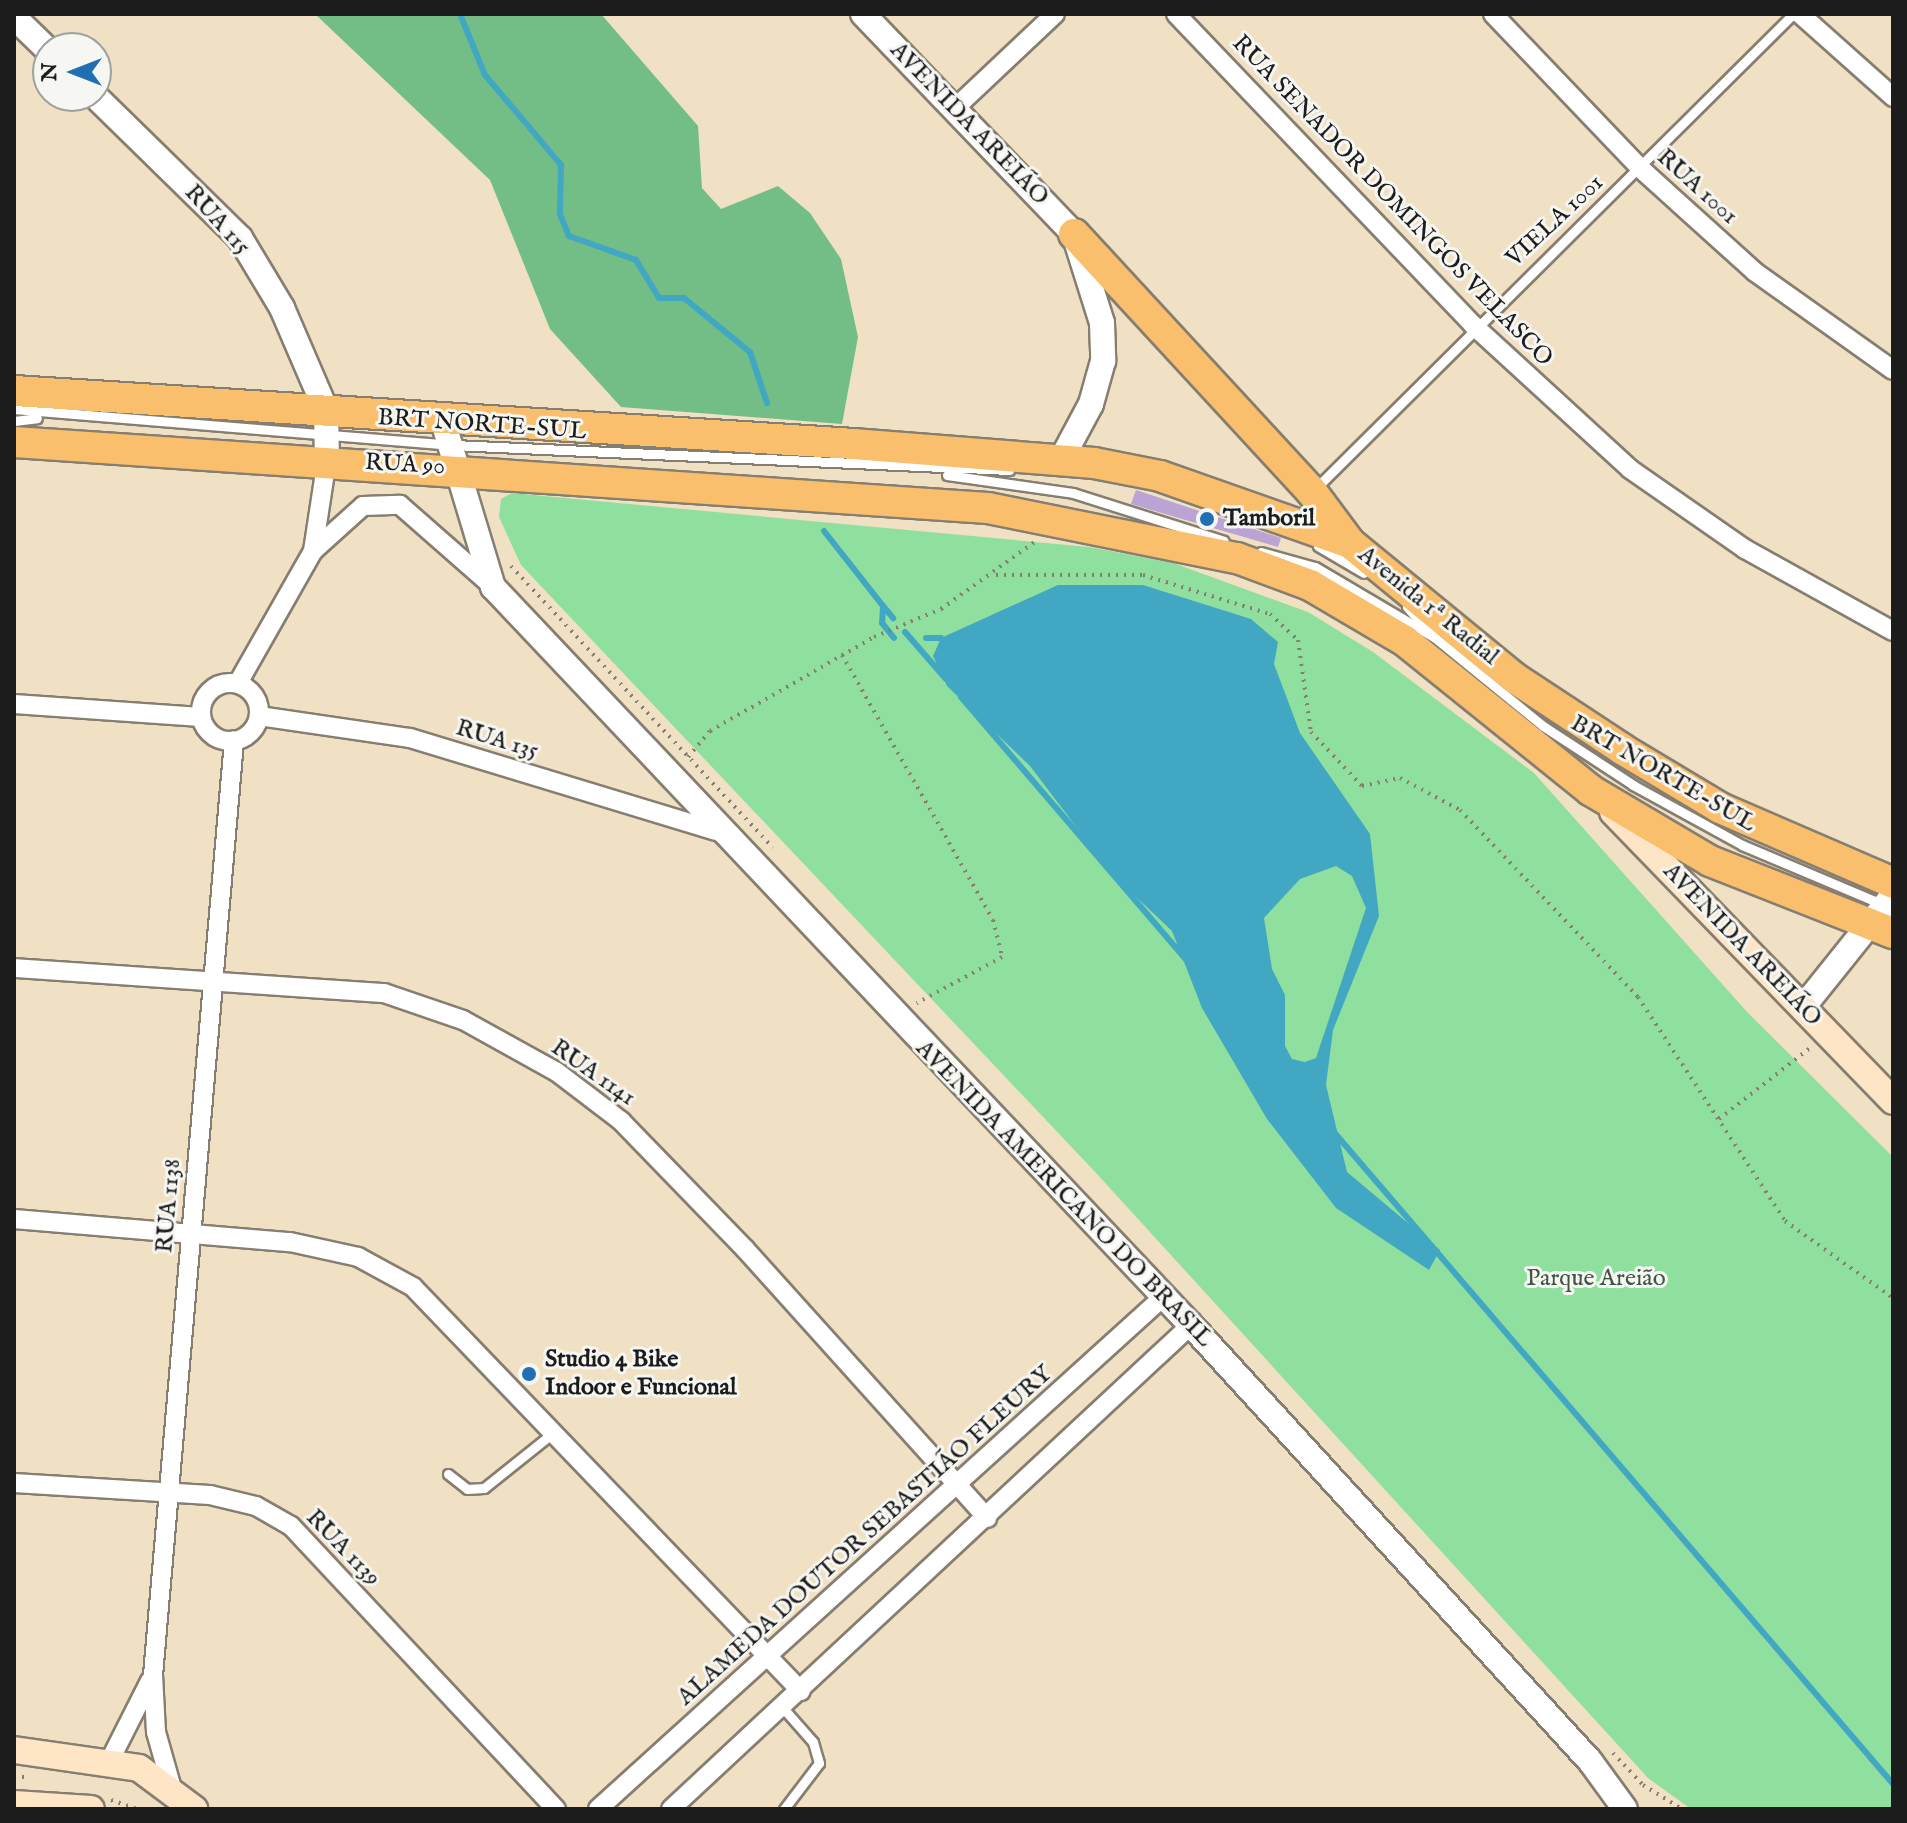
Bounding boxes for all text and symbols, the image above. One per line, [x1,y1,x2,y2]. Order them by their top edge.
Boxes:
street label: RUA SENADOR DOMINGOS VELASCO [1226,29,1558,373]
north arrow [32,32,112,112]
street label: AVENIDA AREIÃO [884,36,1054,212]
text: N [36,62,64,82]
street label: RUA 1001 [1650,143,1744,231]
street label: VIELA 1001 [1500,169,1610,273]
street label: RUA 115 [178,179,256,261]
street label: BRT NORTE-SUL [377,403,587,447]
street label: RUA 90 [364,449,446,481]
place label: Tamboril [1223,505,1315,533]
marker: Tamboril [1198,510,1216,528]
street label: Avenida 1ª Radial [1352,540,1504,672]
street label: BRT NORTE-SUL [1565,709,1761,839]
street label: RUA 135 [452,714,542,766]
street label: AVENIDA AREIÃO [1657,857,1827,1033]
street label: RUA 1141 [545,1033,641,1113]
street label: AVENIDA AMERICANO DO BRASIL [909,1035,1219,1353]
street label: RUA 1138 [151,1158,187,1254]
park label: Parque Areião [1526,1265,1666,1293]
place label: Studio 4 Bike Indoor e Funcional [545,1346,737,1402]
street label: ALAMEDA DOUTOR SEBASTIÃO FLEURY [672,1360,1058,1712]
marker: Studio 4 Bike Indoor e Funcional [520,1365,538,1383]
street label: RUA 1139 [300,1504,386,1592]

